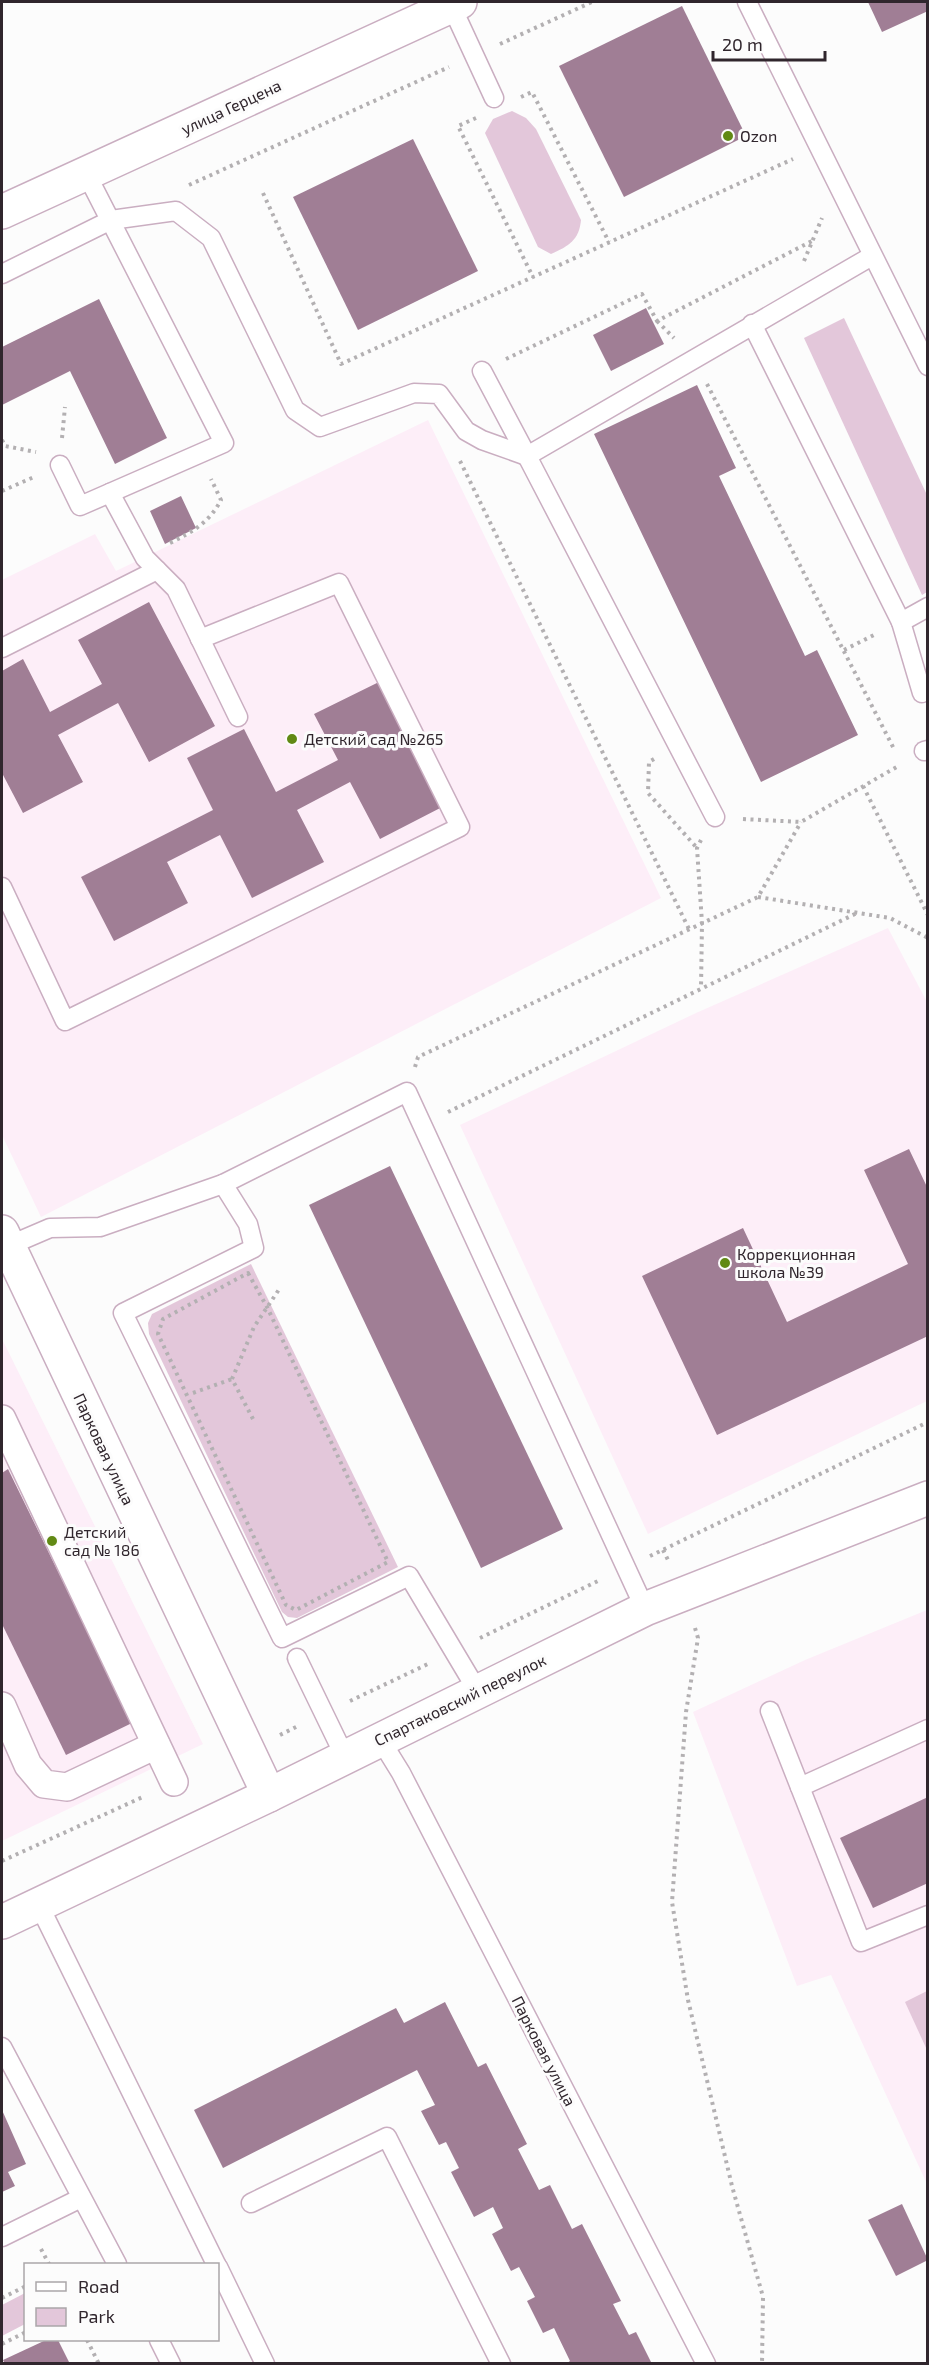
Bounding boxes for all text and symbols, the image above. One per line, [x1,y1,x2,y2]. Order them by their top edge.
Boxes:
scale bar [713,24,826,62]
text: 20 m [722,33,763,55]
street label: улица Герцена [178,75,284,139]
place label: Ozon [740,126,777,145]
marker: Ozon [721,129,735,143]
place label: Детский сад №265 [304,729,443,748]
marker: Детский сад №265 [285,732,299,746]
place label: Коррекционная школа №39 [737,1244,856,1281]
marker: Коррекционная школа №39 [718,1256,732,1270]
street label: Парковая улица [69,1390,139,1508]
place label: Детский сад № 186 [64,1522,140,1559]
marker: Детский сад № 186 [45,1534,59,1548]
street label: Спартаковский переулок [371,1649,550,1750]
street label: Парковая улица [508,1992,580,2110]
legend [24,2263,219,2341]
text: Road [78,2275,119,2297]
text: Park [78,2305,115,2327]

